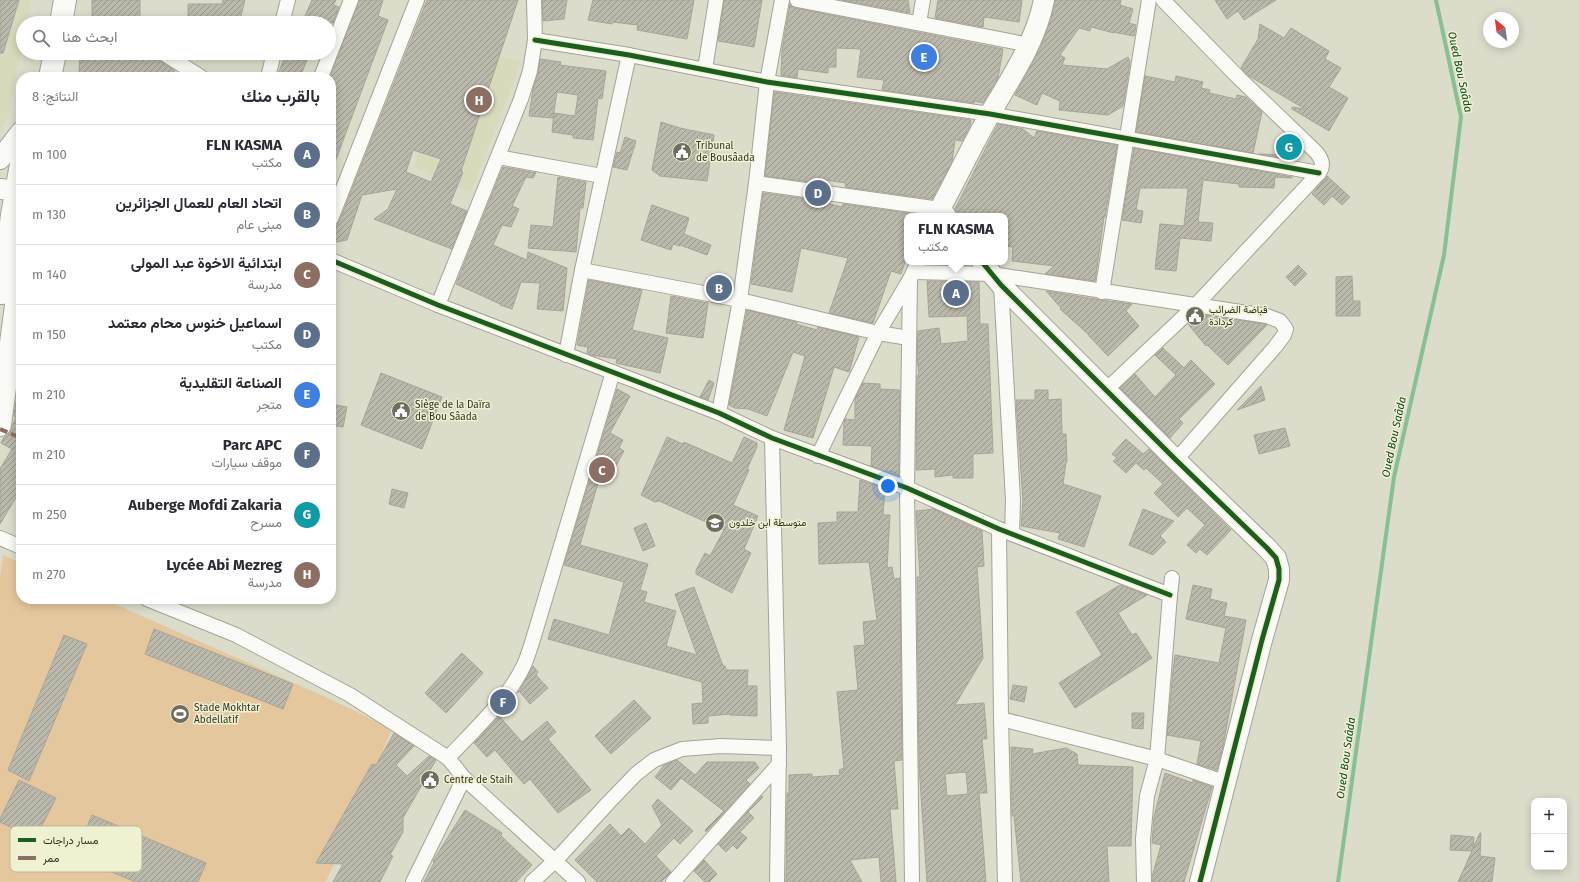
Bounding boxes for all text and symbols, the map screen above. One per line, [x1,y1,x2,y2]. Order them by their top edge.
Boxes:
north arrow [1483,12,1519,48]
search box [16,16,336,60]
icon: search [30,27,52,49]
text: ابحث هنا [62,28,117,46]
water label: Oued Bou Saâda [1445,30,1475,114]
pin: E [911,42,937,72]
pin: H [466,85,492,115]
text: بالقرب منك [241,86,320,107]
text: النتائج: 8 [32,89,78,104]
pin: G [1276,132,1302,162]
text: FLN KASMA [206,136,282,154]
place label: Tribunal de Bousâada [696,140,755,164]
public building icon: Tribunal de Bousâada [671,141,693,163]
text: 100 m [32,147,67,162]
text: A [303,147,311,162]
text: مكتب [252,155,282,170]
pin: D [805,178,831,208]
text: اتحاد العام للعمال الجزائرين [116,194,282,212]
text: 130 m [32,207,66,222]
text: B [303,207,311,222]
popup [904,213,1008,265]
text: مبنى عام [236,217,282,232]
text: FLN KASMA [918,220,994,238]
text: مكتب [918,239,948,254]
text: ابتدائية الاخوة عبد المولى [131,254,282,272]
text: 140 m [32,267,66,282]
text: C [303,267,311,282]
pin: B [706,273,732,303]
text: مدرسة [248,277,282,292]
pin: A [943,278,969,308]
place label: قباضة الضرائب كردادة [1209,304,1268,328]
public building icon: قباضة الضرائب كردادة [1184,305,1206,327]
text: اسماعيل خنوس محام معتمد [108,314,282,332]
text: 150 m [32,327,66,342]
text: D [303,327,311,342]
text: مكتب [252,337,282,352]
text: الصناعة التقليدية [179,374,282,392]
text: 210 m [32,387,66,402]
text: E [304,387,310,402]
water label: Oued Bou Saâda [1379,395,1409,479]
text: متجر [257,397,282,412]
place label: Siège de la Daïra de Bou Sâada [415,399,490,423]
public building icon: Siège de la Daïra de Bou Sâada [390,400,412,422]
text: Parc APC [223,436,282,454]
text: 210 m [32,447,66,462]
text: F [304,447,310,462]
text: موقف سيارات [212,455,282,470]
pin: C [589,455,615,485]
your location [878,476,898,496]
text: Auberge Mofdi Zakaria [128,496,282,514]
text: 250 m [32,507,67,522]
text: G [303,507,311,522]
school or university icon: متوسطة ابن خلدون [704,512,726,534]
text: مسرح [250,515,282,530]
place label: متوسطة ابن خلدون [729,517,806,529]
text: Lycée Abi Mezreg [166,556,282,574]
text: 270 m [32,567,66,582]
text: H [303,567,311,582]
text: مدرسة [248,575,282,590]
pin: F [490,687,516,717]
place label: Stade Mokhtar Abdellatif [194,702,260,726]
sports icon: Stade Mokhtar Abdellatif [169,703,191,725]
water label: Oued Bou Saâda [1334,716,1358,800]
public building icon: Centre de Staih [419,769,441,791]
place label: Centre de Staih [444,774,513,786]
map controls [1531,798,1567,870]
button: + [1531,798,1567,834]
legend [10,826,142,872]
text: مسار دراجات [43,834,99,847]
button: − [1531,834,1567,870]
text: ممر [42,852,60,865]

